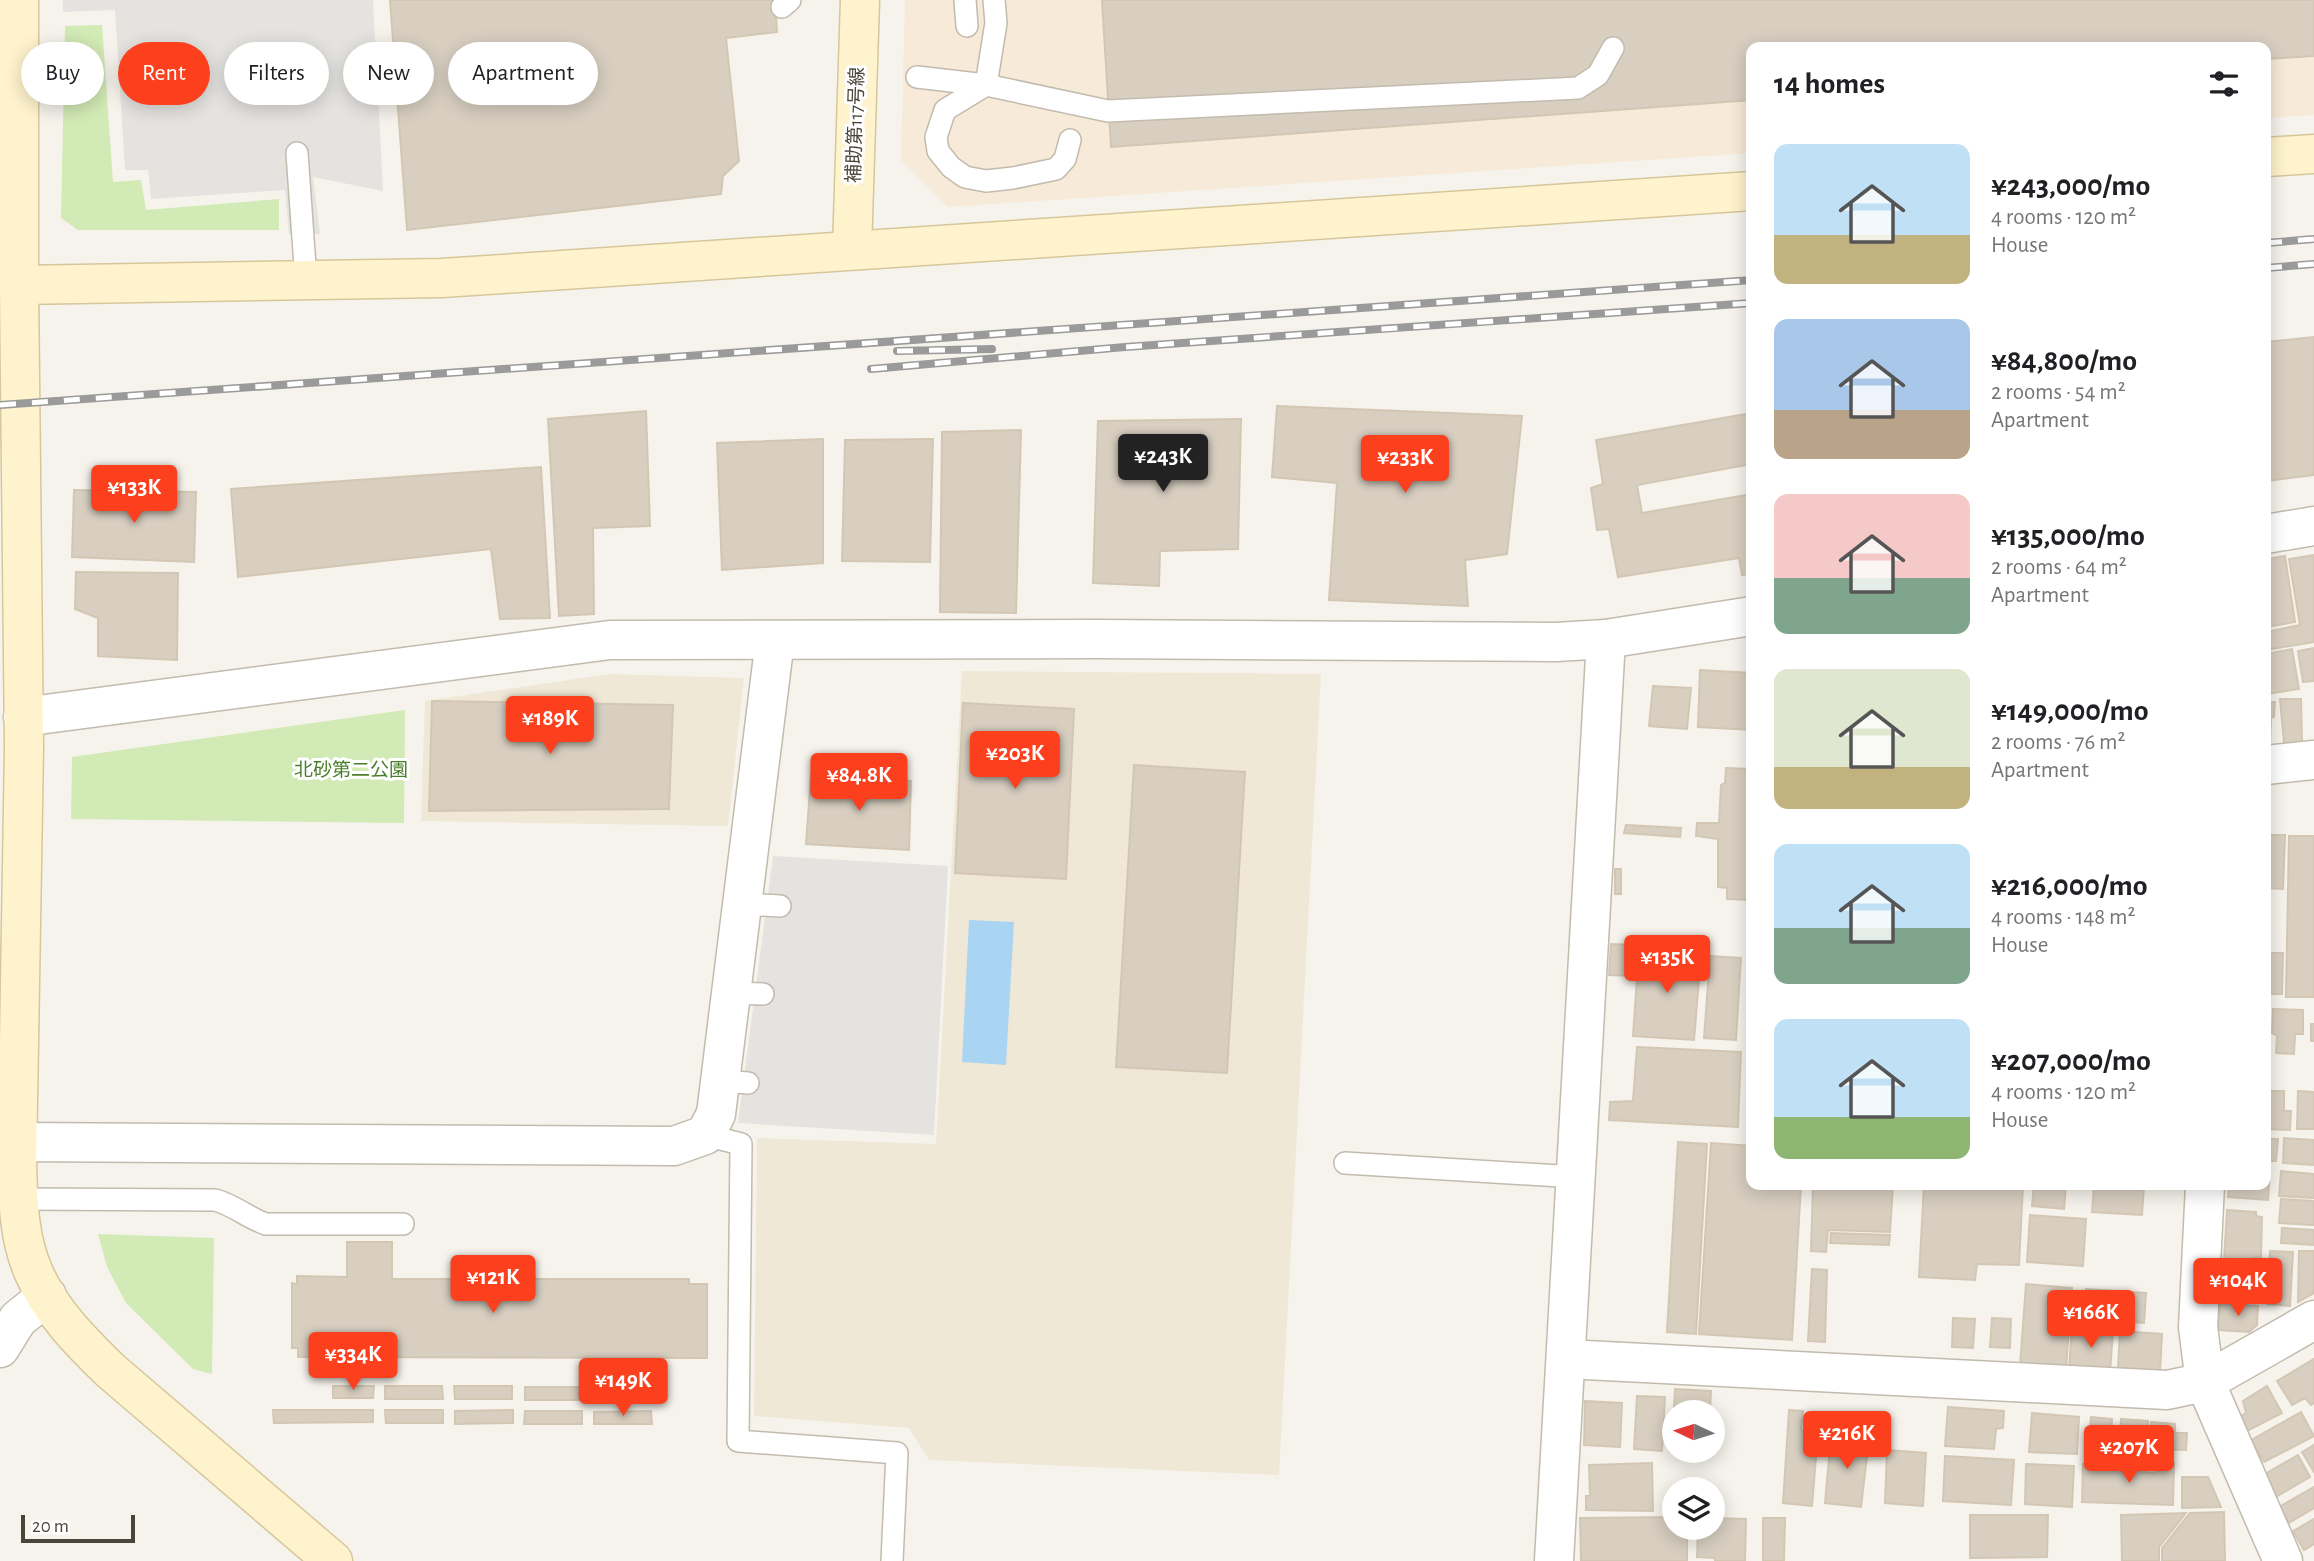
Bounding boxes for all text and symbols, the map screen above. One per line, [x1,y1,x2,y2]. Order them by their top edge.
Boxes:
chip: Buy [21,42,104,105]
chip: Rent [118,42,210,105]
chip: Filters [224,42,329,105]
chip: New [343,42,434,105]
chip: Apartment [448,42,598,105]
icon: filters [2205,65,2243,103]
street label: 補助第117号線 [843,67,868,183]
text: 14 homes [1774,69,1885,99]
text: ¥243,000/mo [1991,171,2150,201]
icon: home [1830,172,1914,256]
text: 4 rooms · 120 m² [1991,206,2136,229]
text: House [1991,234,2048,257]
text: ¥84,800/mo [1991,346,2137,376]
icon: home [1830,347,1914,431]
text: 2 rooms · 54 m² [1991,381,2126,404]
text: Apartment [1991,409,2089,432]
pin: ¥243K [1114,434,1212,494]
pin: ¥233K [1356,435,1454,495]
text: ¥243K [1134,445,1192,468]
text: ¥233K [1377,446,1433,469]
pin: ¥133K [85,466,183,525]
text: ¥133K [107,476,161,499]
text: ¥135,000/mo [1991,521,2145,551]
icon: home [1830,522,1914,606]
text: 2 rooms · 64 m² [1991,556,2127,579]
text: Apartment [1991,584,2089,607]
pin: ¥189K [501,696,599,756]
text: ¥149,000/mo [1991,696,2148,726]
icon: home [1830,697,1914,781]
text: ¥189K [522,707,578,730]
text: 2 rooms · 76 m² [1991,731,2125,754]
pin: ¥203K [966,732,1064,791]
text: ¥203K [986,742,1044,765]
pin: ¥84.8K [802,754,916,813]
text: Apartment [1991,759,2089,782]
park label: 北砂第二公園 [294,760,408,780]
text: ¥84.8K [826,764,892,787]
text: ¥216,000/mo [1991,871,2148,901]
icon: home [1830,872,1914,956]
text: 4 rooms · 148 m² [1991,906,2136,929]
text: House [1991,934,2048,957]
pin: ¥135K [1618,936,1716,995]
text: ¥135K [1640,946,1694,969]
text: ¥207,000/mo [1991,1046,2151,1076]
icon: home [1830,1047,1914,1131]
text: 4 rooms · 120 m² [1991,1081,2136,1104]
text: House [1991,1109,2048,1132]
pin: ¥121K [444,1256,542,1315]
pin: ¥104K [2189,1258,2287,1318]
text: ¥121K [467,1266,519,1289]
text: ¥104K [2209,1269,2267,1292]
pin: ¥166K [2042,1290,2140,1350]
text: ¥166K [2063,1301,2119,1324]
pin: ¥334K [304,1332,402,1392]
text: ¥334K [325,1343,381,1366]
pin: ¥149K [574,1358,672,1418]
text: ¥149K [595,1369,651,1392]
north arrow [1662,1400,1726,1463]
map controls [1662,1400,1725,1540]
pin: ¥216K [1798,1412,1896,1471]
text: ¥216K [1819,1422,1875,1445]
pin: ¥207K [2080,1426,2178,1485]
text: ¥207K [2100,1436,2158,1459]
button: layers [1662,1477,1725,1540]
scale bar [21,1512,135,1544]
text: 20 m [32,1517,69,1536]

